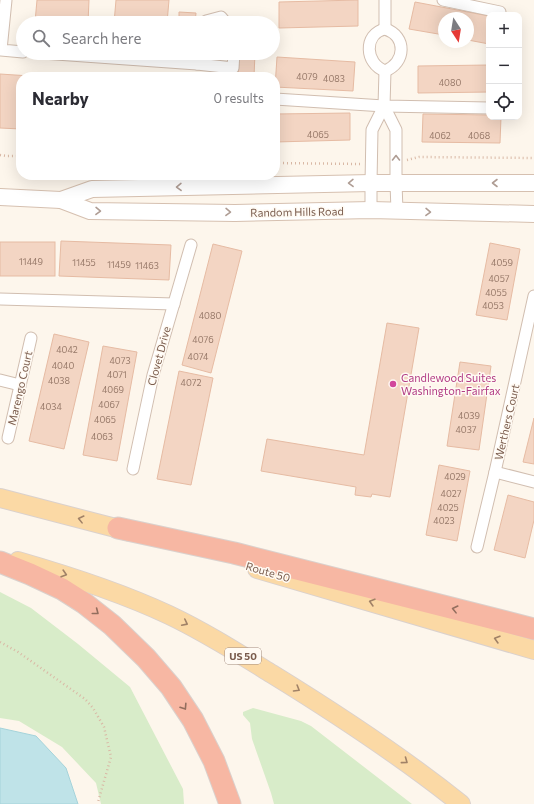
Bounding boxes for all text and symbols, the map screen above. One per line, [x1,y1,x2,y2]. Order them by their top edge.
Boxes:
north arrow [438,12,474,48]
map controls [486,12,522,120]
button: + [486,12,522,48]
search box [16,16,280,60]
icon: search [30,27,52,49]
text: Search here [62,29,141,47]
button: − [486,48,522,84]
house number: 4079 [296,71,318,82]
house number: 4083 [323,73,345,84]
house number: 4080 [439,77,461,88]
button: locate [486,84,522,120]
text: Nearby [32,88,89,109]
text: 0 results [213,90,264,106]
house number: 4065 [307,129,329,140]
house number: 4062 [429,130,451,141]
house number: 4068 [468,130,490,141]
one-way arrow [392,155,400,161]
one-way arrow [348,179,354,188]
one-way arrow [492,179,498,187]
one-way arrow [176,183,182,191]
street label: Random Hills Road [250,204,344,219]
one-way arrow [95,207,101,215]
one-way arrow [225,208,231,217]
one-way arrow [425,208,431,216]
house number: 11449 [19,256,43,267]
house number: 11455 [72,257,96,268]
house number: 4059 [491,257,513,268]
house number: 11459 [107,259,131,270]
house number: 11463 [135,260,159,271]
house number: 4057 [488,273,510,284]
house number: 4055 [485,287,507,298]
house number: 4053 [482,300,504,311]
house number: 4080 [199,310,221,321]
street label: Clovet Drive [144,325,173,387]
house number: 4076 [192,334,214,345]
house number: 4042 [56,344,78,355]
street label: Marengo Court [5,349,35,426]
house number: 4074 [188,351,209,362]
house number: 4073 [109,355,131,366]
house number: 4040 [52,360,74,371]
house number: 4071 [107,369,127,380]
place label: Candlewood Suites Washington-Fairfax [401,371,501,397]
house number: 4038 [48,375,70,386]
house number: 4072 [181,377,201,388]
marker: Candlewood Suites Washington-Fairfax [388,379,398,389]
street label: Werthers Court [491,382,522,461]
house number: 4069 [102,384,124,395]
house number: 4067 [98,399,120,410]
house number: 4034 [40,401,62,412]
house number: 4039 [458,410,480,421]
house number: 4065 [94,414,116,425]
house number: 4037 [455,424,477,435]
house number: 4063 [91,431,113,442]
house number: 4029 [444,471,466,482]
house number: 4027 [441,488,462,499]
house number: 4025 [437,502,459,513]
one-way arrow [77,515,84,523]
house number: 4023 [433,515,455,526]
street label: Route 50 [244,559,292,584]
one-way arrow [61,570,68,578]
one-way arrow [369,598,376,607]
one-way arrow [452,605,459,614]
one-way arrow [91,608,98,615]
one-way arrow [180,618,188,626]
one-way arrow [493,635,500,644]
road number: US 50 [225,648,261,664]
one-way arrow [293,684,300,692]
one-way arrow [179,703,187,710]
one-way arrow [400,756,407,763]

